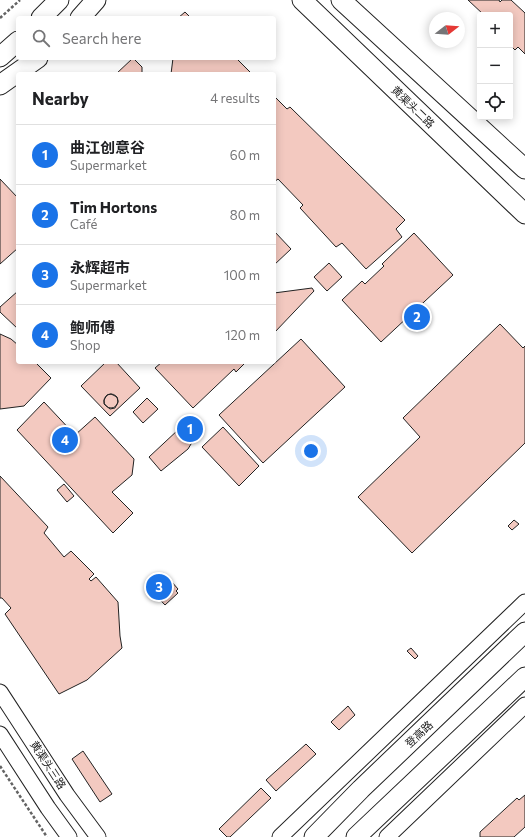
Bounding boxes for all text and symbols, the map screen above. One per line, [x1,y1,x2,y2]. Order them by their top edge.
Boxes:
north arrow [429,12,465,48]
map controls [477,12,513,120]
button: + [477,12,513,48]
search box [16,16,276,60]
icon: search [30,27,52,49]
text: Search here [62,29,141,47]
button: − [477,48,513,84]
street label: 黄渠头二路 [389,83,438,130]
button: locate [477,84,513,120]
text: Nearby [32,88,89,109]
text: 4 results [210,90,260,106]
text: 曲江创意谷 [70,138,145,156]
text: 1 [42,147,48,163]
text: 60 m [230,147,260,163]
text: Supermarket [70,157,147,173]
text: Tim Hortons [70,198,157,216]
text: 2 [41,207,49,223]
text: 80 m [230,207,260,223]
text: Café [70,216,97,232]
text: 永辉超市 [70,258,130,276]
text: 3 [41,267,49,283]
text: 100 m [224,267,260,283]
text: Supermarket [70,277,147,293]
pin: 2 [404,302,430,332]
text: 鲍师傅 [70,318,115,336]
text: 4 [41,327,49,343]
text: 120 m [225,327,260,343]
text: Shop [70,337,101,353]
pin: 1 [177,414,203,444]
pin: 4 [52,425,78,455]
your location [301,441,321,461]
pin: 3 [146,572,172,602]
street label: 登高路 [402,718,435,750]
street label: 黄渠头三路 [28,738,69,791]

